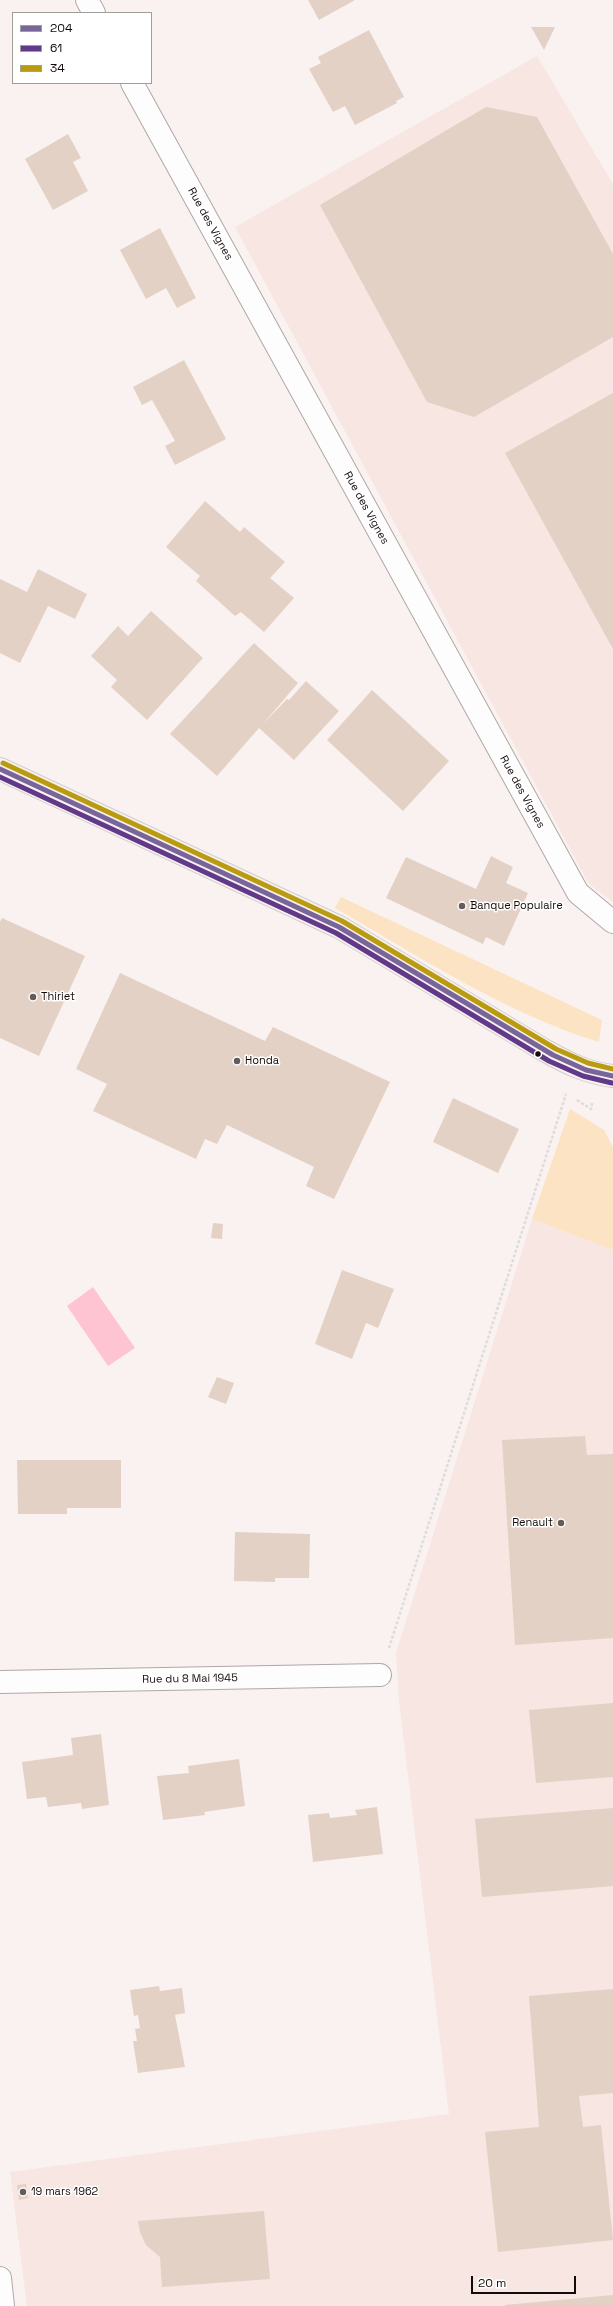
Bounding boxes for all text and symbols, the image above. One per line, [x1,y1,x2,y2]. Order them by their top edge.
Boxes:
legend [12,12,152,84]
text: 204 [50,20,72,36]
text: 61 [50,40,62,56]
text: 34 [50,60,65,76]
street label: Rue des Vignes [185,185,235,263]
street label: Rue des Vignes [341,469,391,547]
street label: Rue des Vignes [497,753,547,831]
place label: Banque Populaire [470,899,563,913]
marker: Banque Populaire [457,901,467,911]
place label: Thiriet [41,990,75,1004]
marker: Thiriet [28,992,38,1002]
unlabelled marker [533,1049,543,1059]
place label: Honda [245,1054,279,1068]
marker: Honda [232,1056,242,1066]
place label: Renault [512,1516,553,1530]
marker: Renault [556,1518,566,1528]
street label: Rue du 8 Mai 1945 [142,1672,238,1686]
place label: 19 mars 1962 [31,2185,98,2199]
marker: 19 mars 1962 [18,2187,28,2197]
scale bar [473,2268,578,2294]
text: 20 m [478,2275,506,2291]

